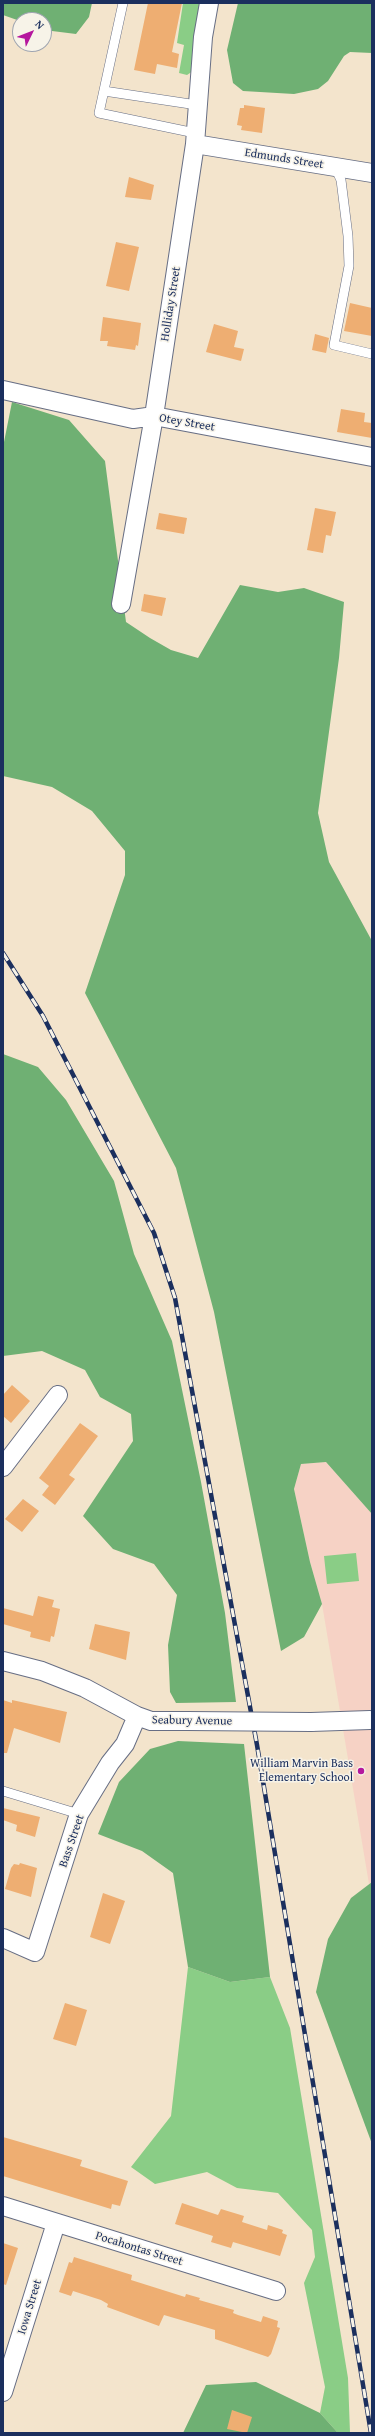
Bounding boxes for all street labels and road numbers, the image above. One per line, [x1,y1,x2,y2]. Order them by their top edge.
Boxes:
street label: Edmunds Street [244,146,324,172]
street label: Holliday Street [158,266,184,342]
street label: Otey Street [158,411,216,435]
street label: Seabury Avenue [152,1713,232,1729]
street label: Bass Street [56,1813,88,1869]
street label: Pocahontas Street [93,2229,185,2269]
street label: Iowa Street [15,2278,45,2336]

